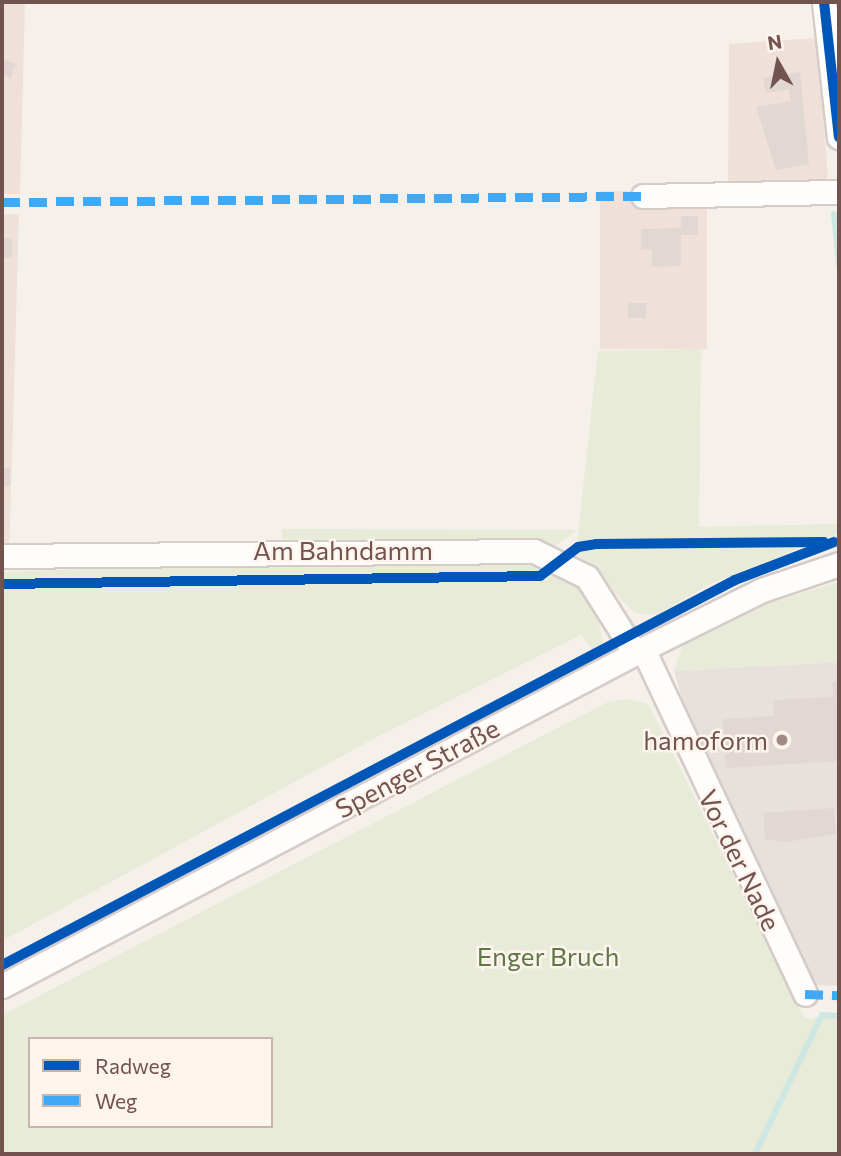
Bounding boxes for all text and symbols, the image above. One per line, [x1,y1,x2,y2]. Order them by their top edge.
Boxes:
north arrow [743,28,813,98]
text: N [766,29,783,54]
street label: Am Bahndamm [253,534,433,566]
street label: Spenger Straße [330,712,504,824]
place label: hamoform [643,724,768,756]
marker: hamoform [774,732,790,748]
street label: Vor der Nade [692,784,788,936]
park label: Enger Bruch [477,940,619,972]
legend [28,1037,273,1128]
text: Radweg [95,1053,171,1078]
text: Weg [95,1088,137,1113]

